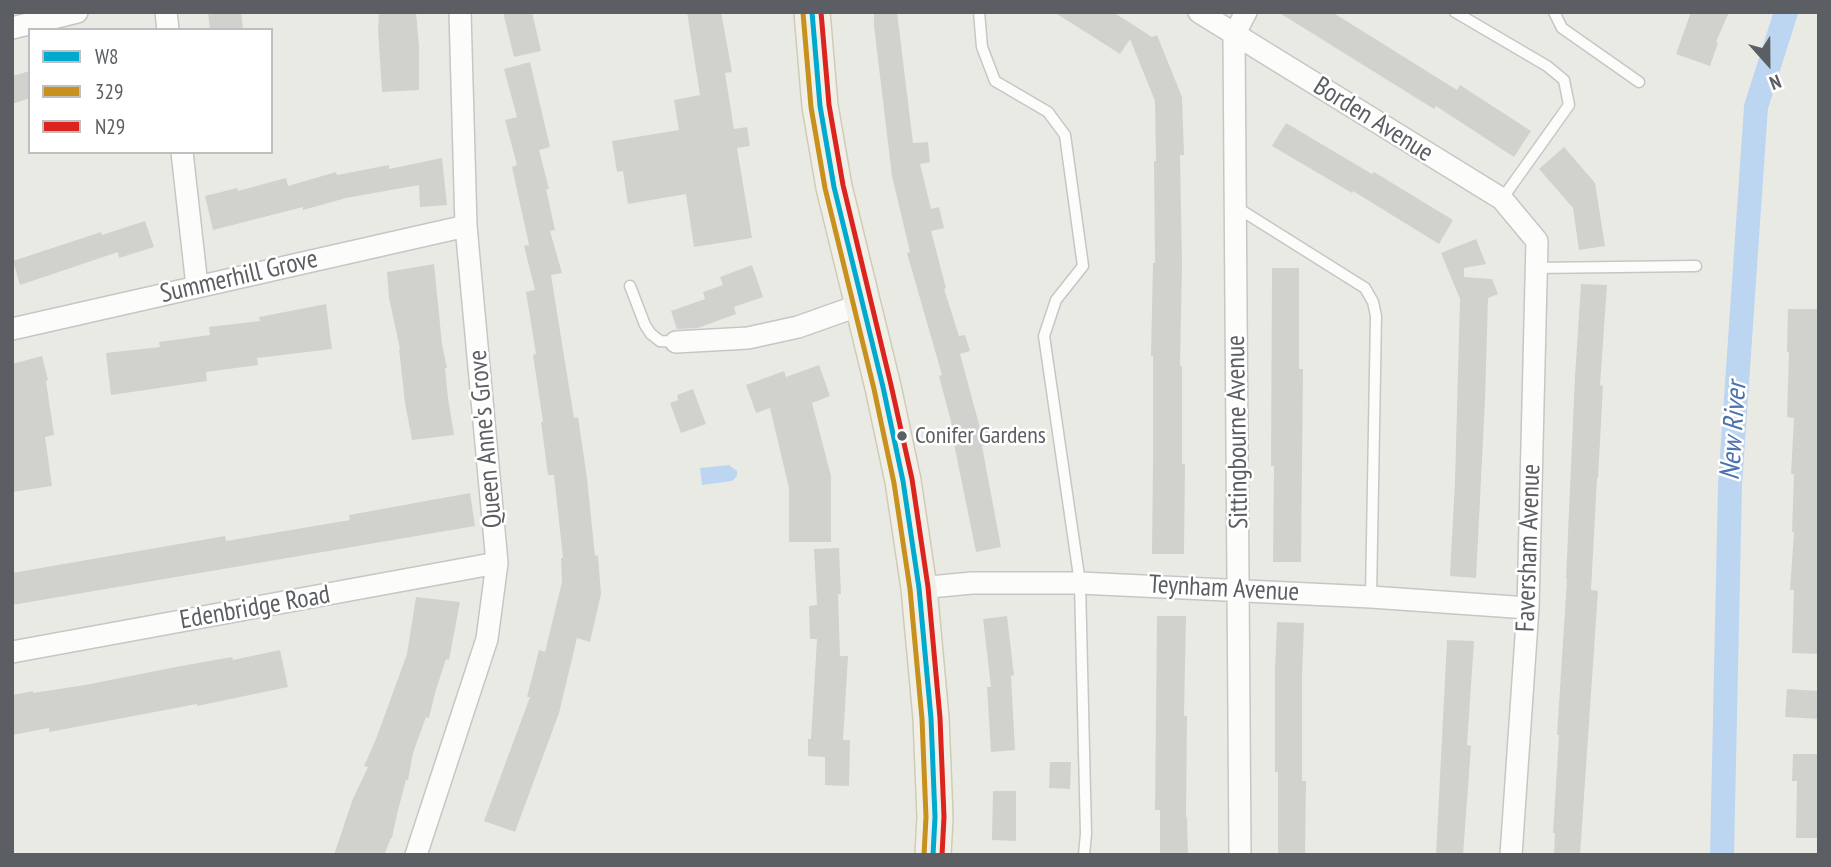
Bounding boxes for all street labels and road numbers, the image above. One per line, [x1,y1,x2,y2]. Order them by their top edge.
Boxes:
street label: Borden Avenue [1307,71,1439,169]
street label: Summerhill Grove [157,244,321,310]
street label: Sittingbourne Avenue [1221,335,1255,529]
street label: Queen Anne's Grove [463,349,509,529]
street label: Faversham Avenue [1510,464,1548,632]
street label: Teynham Avenue [1148,569,1300,609]
street label: Edenbridge Road [178,579,332,637]

